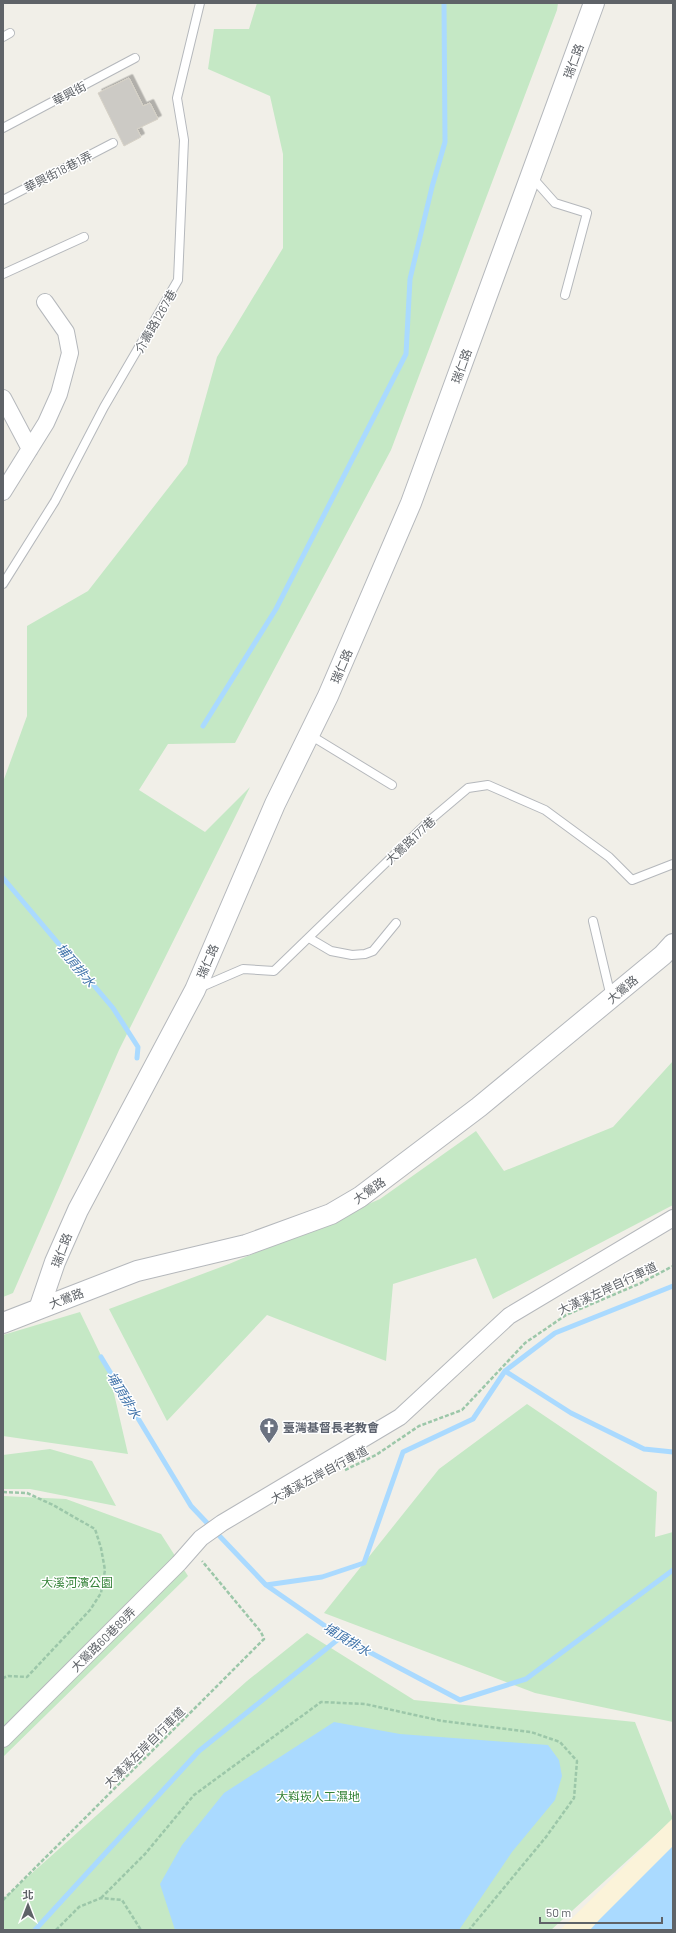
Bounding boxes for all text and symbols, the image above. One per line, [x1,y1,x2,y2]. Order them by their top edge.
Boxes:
street label: 瑞仁路 [560,42,586,80]
street label: 華興街 [50,78,88,108]
street label: 華興街18巷1弄 [22,148,94,194]
street label: 介壽路1267巷 [131,287,179,355]
street label: 瑞仁路 [448,347,474,385]
street label: 瑞仁路 [328,647,354,685]
street label: 大鶯路177巷 [382,813,438,867]
water label: 埔頂排水 [53,940,99,991]
street label: 瑞仁路 [194,942,220,980]
street label: 大鶯路 [604,972,640,1006]
street label: 大鶯路 [350,1174,388,1206]
street label: 瑞仁路 [48,1231,74,1269]
street label: 大漢溪左岸自行車道 [555,1259,659,1317]
street label: 大鶯路 [47,1285,85,1311]
water label: 埔頂排水 [104,1369,145,1422]
church icon: 臺灣基督長老教會 [258,1416,280,1444]
place label: 臺灣基督長老教會 [283,1420,379,1434]
street label: 大漢溪左岸自行車道 [268,1442,370,1506]
park label: 大溪河濱公園 [41,1575,113,1589]
street label: 大鶯路60巷89弄 [68,1604,138,1674]
water label: 埔頂排水 [321,1619,374,1660]
street label: 大漢溪左岸自行車道 [101,1704,187,1790]
park label: 大嵙崁人工濕地 [276,1789,360,1803]
north arrow [8,1885,48,1925]
text: 北 [23,1888,34,1901]
scale bar [540,1899,662,1925]
text: 50 m [546,1905,571,1919]

